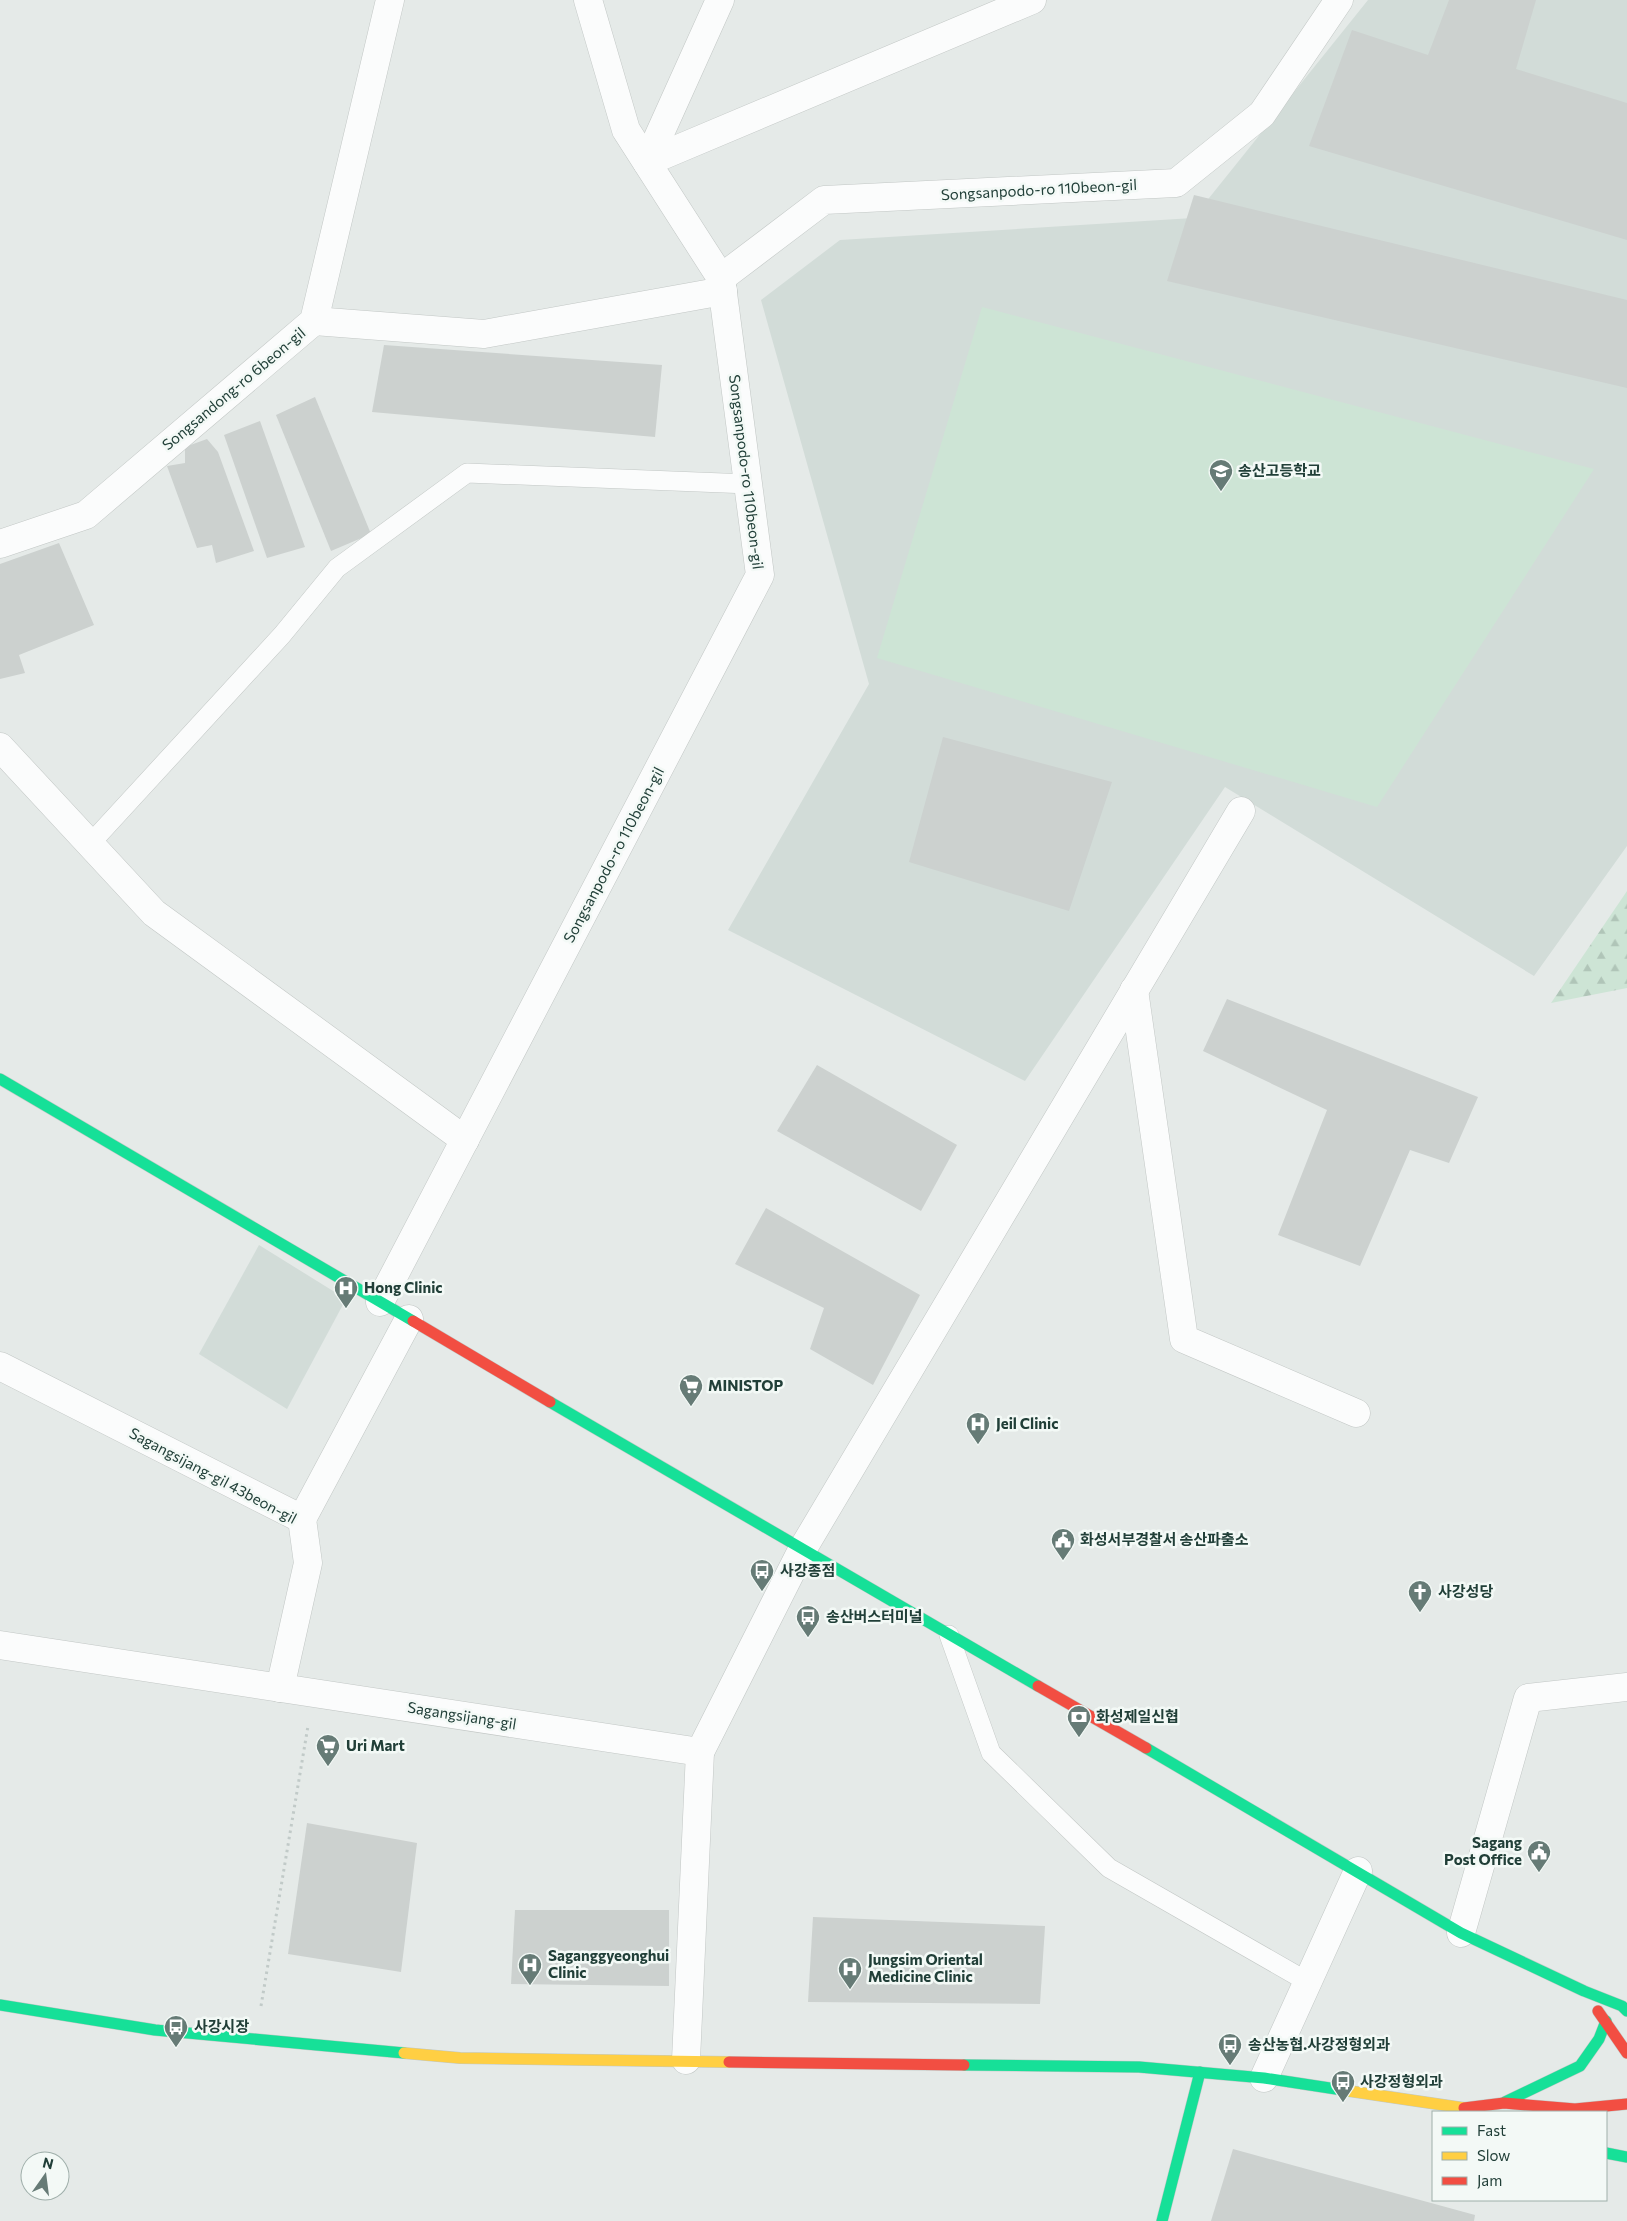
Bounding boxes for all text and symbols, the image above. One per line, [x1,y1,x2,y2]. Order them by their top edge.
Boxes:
street label: Songsanpodo-ro 110beon-gil [941,175,1137,203]
street label: Songsandong-ro 6beon-gil [158,323,309,453]
street label: Songsanpodo-ro 110beon-gil [726,373,768,570]
school or university icon: 송산고등학교 [1208,458,1234,492]
place label: 송산고등학교 [1238,461,1321,479]
street label: Songsanpodo-ro 110beon-gil [559,764,667,945]
hospital icon: Hong Clinic [333,1275,359,1309]
place label: Hong Clinic [364,1278,443,1296]
supermarket icon: MINISTOP [678,1373,704,1407]
place label: MINISTOP [708,1376,783,1394]
hospital icon: Jeil Clinic [965,1411,991,1445]
place label: Jeil Clinic [996,1414,1058,1432]
street label: Sagangsijang-gil 43beon-gil [127,1423,300,1527]
public building icon: 화성서부경찰서 송산파출소 [1050,1527,1076,1561]
place label: 화성서부경찰서 송산파출소 [1080,1530,1249,1548]
bus stop icon: 사강종점 [749,1558,775,1592]
place label: 사강종점 [780,1561,835,1579]
church icon: 사강성당 [1407,1579,1433,1613]
place label: 사강성당 [1438,1582,1493,1600]
bus stop icon: 송산버스터미널 [795,1604,821,1638]
place label: 송산버스터미널 [826,1607,923,1625]
street label: Sagangsijang-gil [406,1698,518,1733]
bank icon: 화성제일신협 [1066,1704,1092,1738]
place label: 화성제일신협 [1096,1707,1179,1725]
supermarket icon: Uri Mart [315,1733,341,1767]
place label: Uri Mart [346,1736,405,1754]
place label: Sagang Post Office [1444,1833,1522,1868]
public building icon: Sagang Post Office [1526,1839,1552,1873]
place label: Saganggyeonghui Clinic [548,1946,669,1981]
place label: Jungsim Oriental Medicine Clinic [868,1950,983,1985]
hospital icon: Saganggyeonghui Clinic [517,1952,543,1986]
hospital icon: Jungsim Oriental Medicine Clinic [837,1956,863,1990]
bus stop icon: 사강시장 [163,2014,189,2048]
place label: 사강시장 [194,2017,249,2035]
bus stop icon: 송산농협.사강정형외과 [1217,2032,1243,2066]
place label: 송산농협.사강정형외과 [1248,2035,1390,2053]
bus stop icon: 사강정형외과 [1330,2069,1356,2103]
place label: 사강정형외과 [1360,2072,1443,2090]
legend [1432,2111,1607,2201]
text: Fast [1477,2121,1506,2139]
text: Slow [1477,2146,1510,2164]
north arrow [20,2151,70,2201]
text: N [41,2153,55,2172]
text: Jam [1477,2171,1502,2189]

